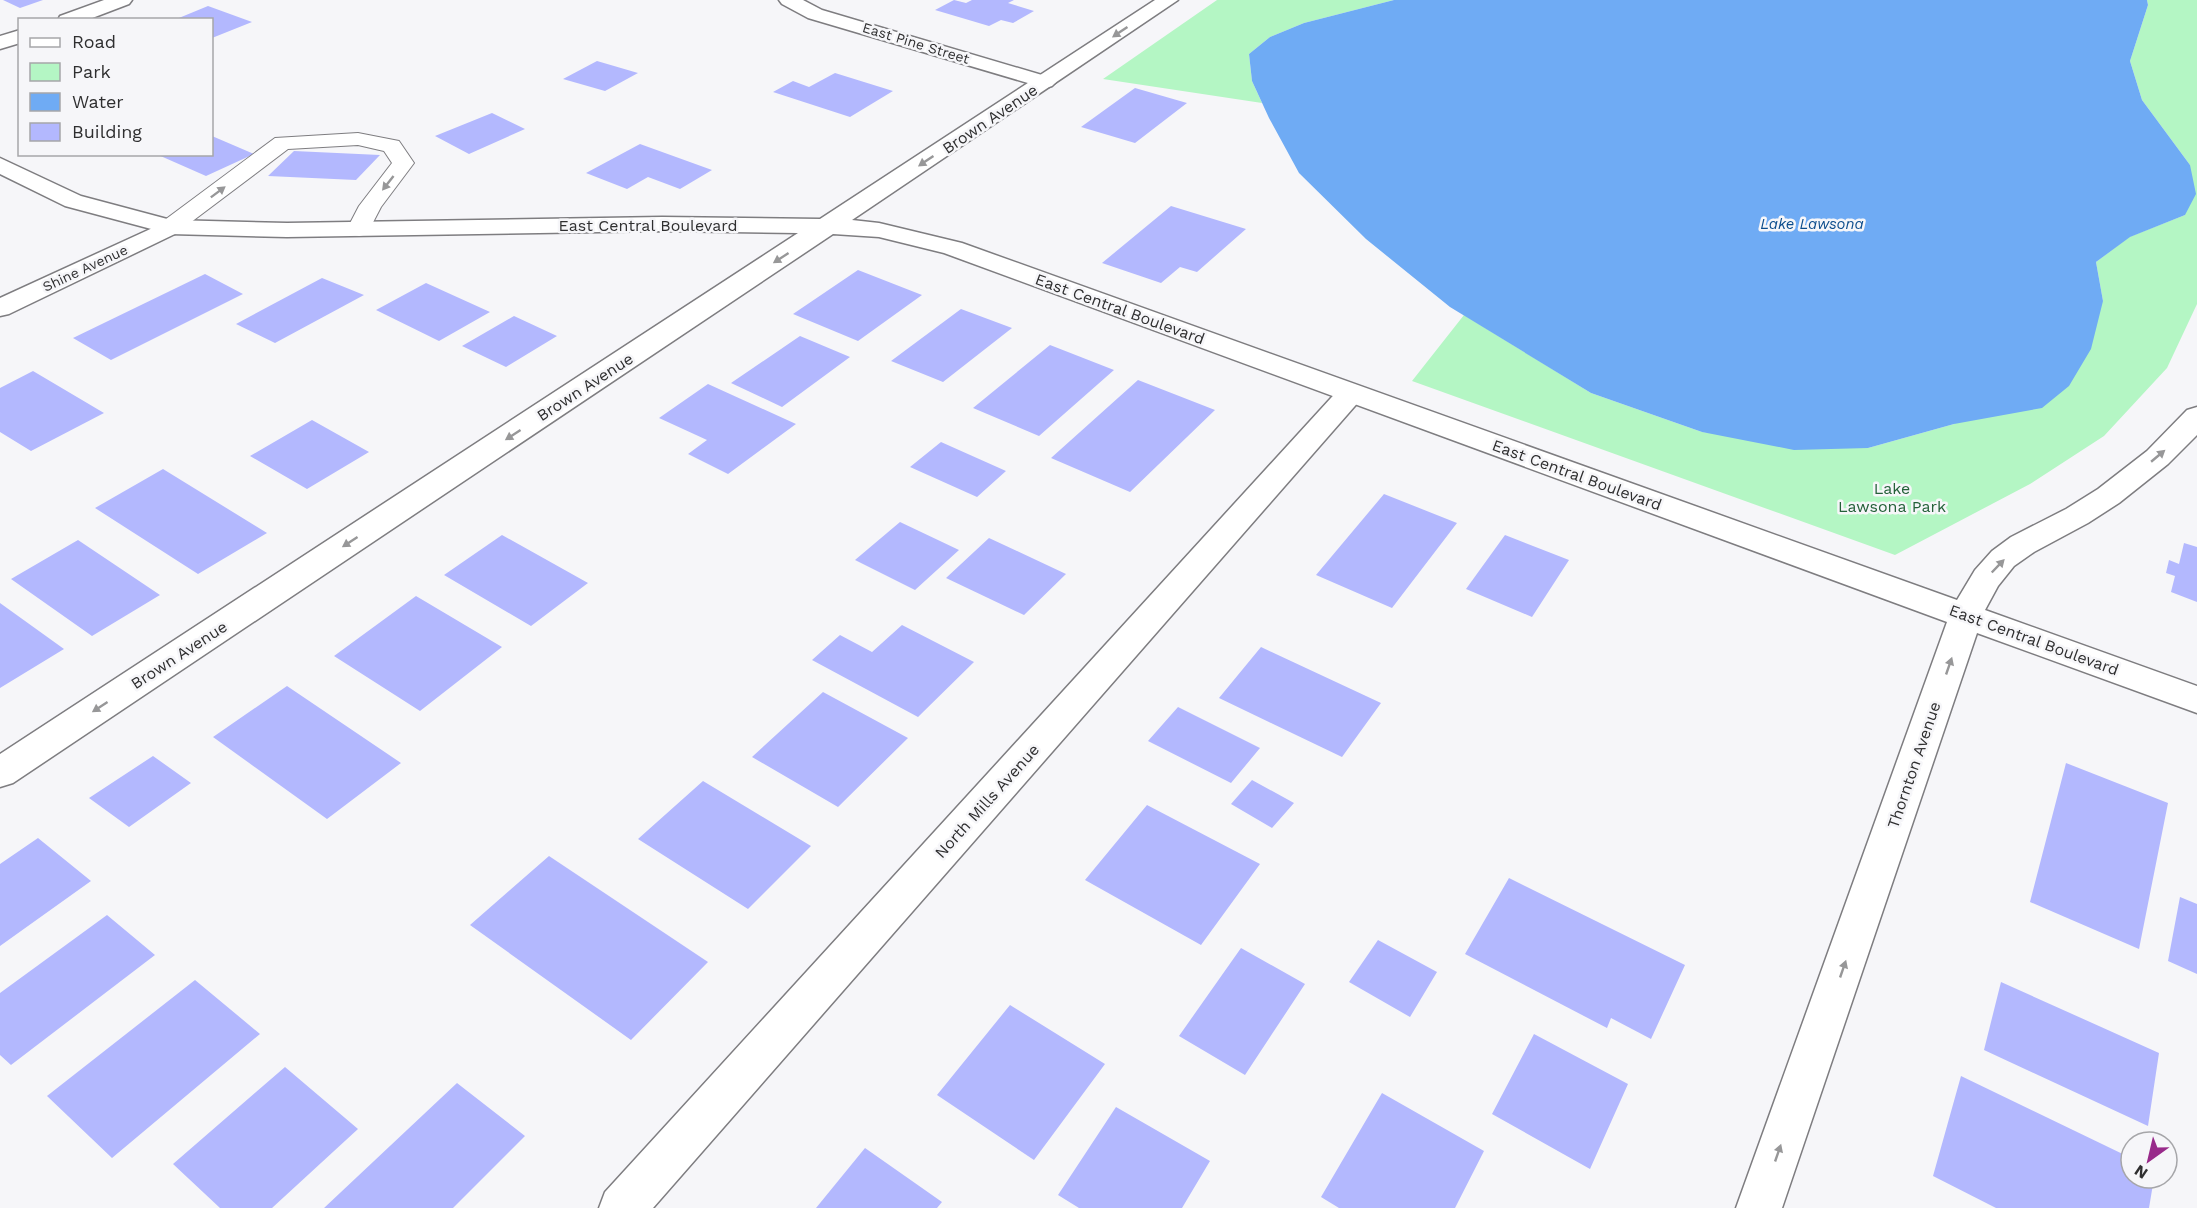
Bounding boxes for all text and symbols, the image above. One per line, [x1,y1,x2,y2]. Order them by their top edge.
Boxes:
legend [18,18,213,156]
street label: East Pine Street [861,19,971,67]
one-way arrow [1111,27,1128,38]
text: Road [72,31,116,52]
text: Park [72,61,111,82]
street label: Brown Avenue [939,80,1041,158]
text: Water [72,91,124,112]
text: Building [72,121,142,142]
one-way arrow [919,155,935,167]
one-way arrow [381,175,394,191]
one-way arrow [210,187,225,199]
water label: Lake Lawsona [1760,215,1864,233]
street label: East Central Boulevard [558,216,738,235]
street label: Shine Avenue [40,241,130,295]
one-way arrow [773,252,789,264]
street label: East Central Boulevard [1033,269,1207,349]
street label: Brown Avenue [533,349,637,425]
one-way arrow [505,429,521,440]
street label: East Central Boulevard [1490,435,1664,515]
one-way arrow [2150,450,2165,463]
park label: Lake Lawsona Park [1838,479,1946,516]
one-way arrow [342,536,358,547]
one-way arrow [1991,558,2005,573]
street label: East Central Boulevard [1947,600,2121,680]
street label: Brown Avenue [127,617,231,693]
one-way arrow [1944,657,1954,675]
street label: Thornton Avenue [1883,699,1945,831]
one-way arrow [91,702,108,713]
street label: North Mills Avenue [931,740,1043,862]
one-way arrow [1838,960,1848,978]
north arrow [2119,1130,2179,1190]
one-way arrow [1774,1144,1784,1162]
text: N [2131,1161,2151,1183]

